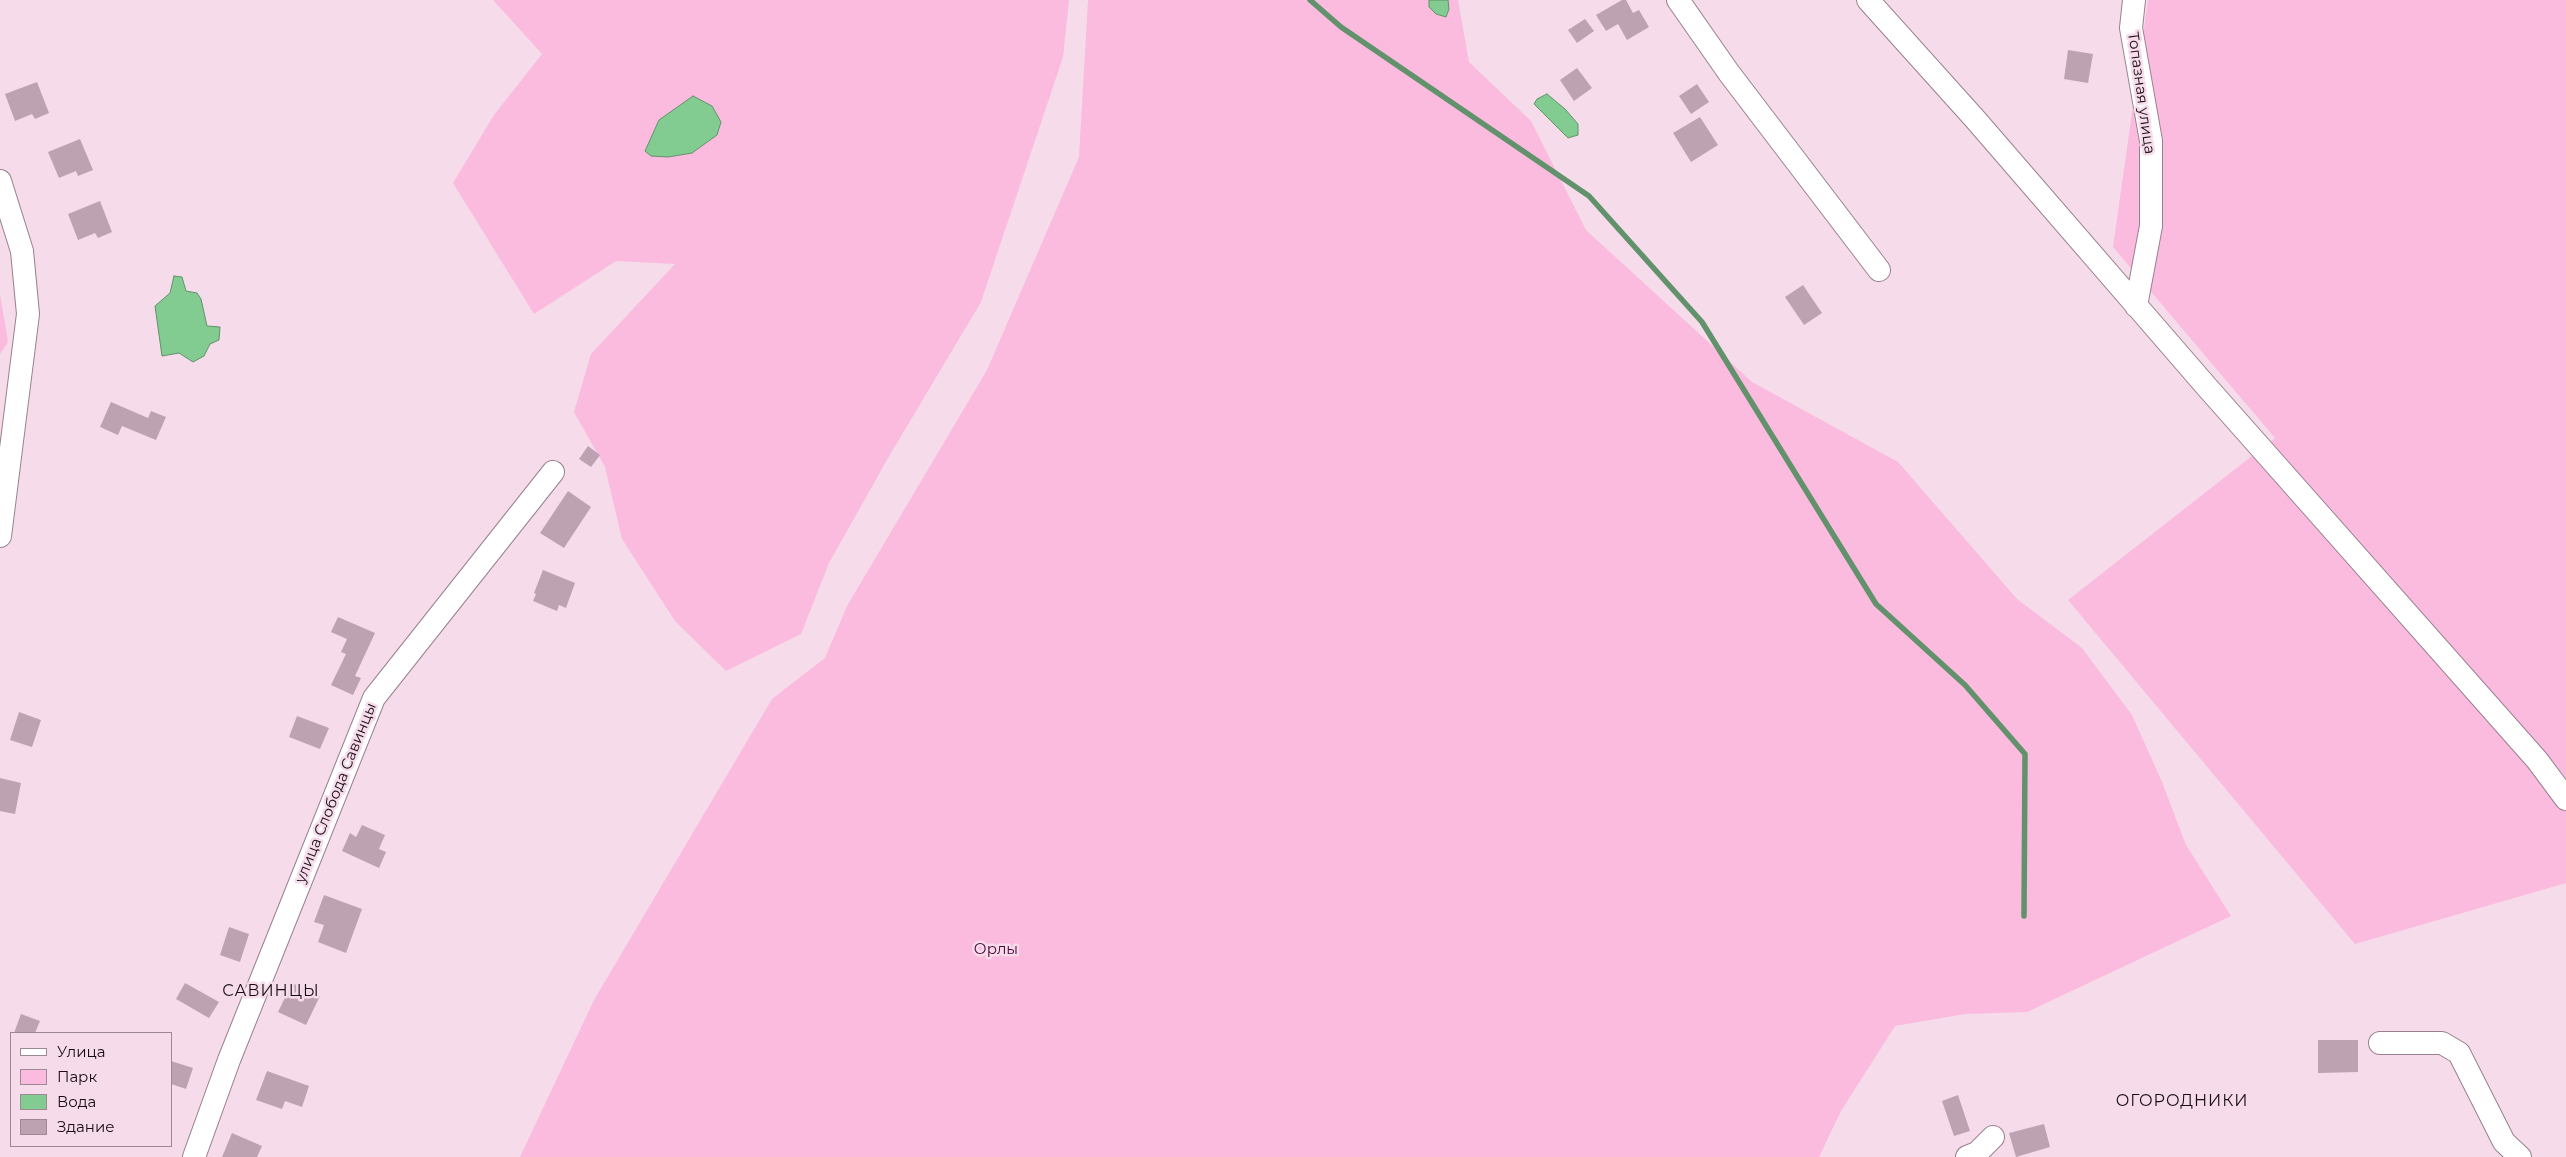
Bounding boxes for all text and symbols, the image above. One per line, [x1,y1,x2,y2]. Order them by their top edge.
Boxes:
street label: Топазная улица [2124,31,2158,155]
street label: улица Слобода Савинцы [292,700,380,886]
park label: Орлы [974,941,1018,959]
district label: САВИНЦЫ [221,981,321,1001]
legend [10,1032,172,1147]
text: Улица [57,1042,105,1061]
text: Парк [57,1067,97,1086]
district label: ОГОРОДНИКИ [2114,1091,2250,1111]
text: Вода [57,1092,96,1111]
text: Здание [57,1117,115,1136]

